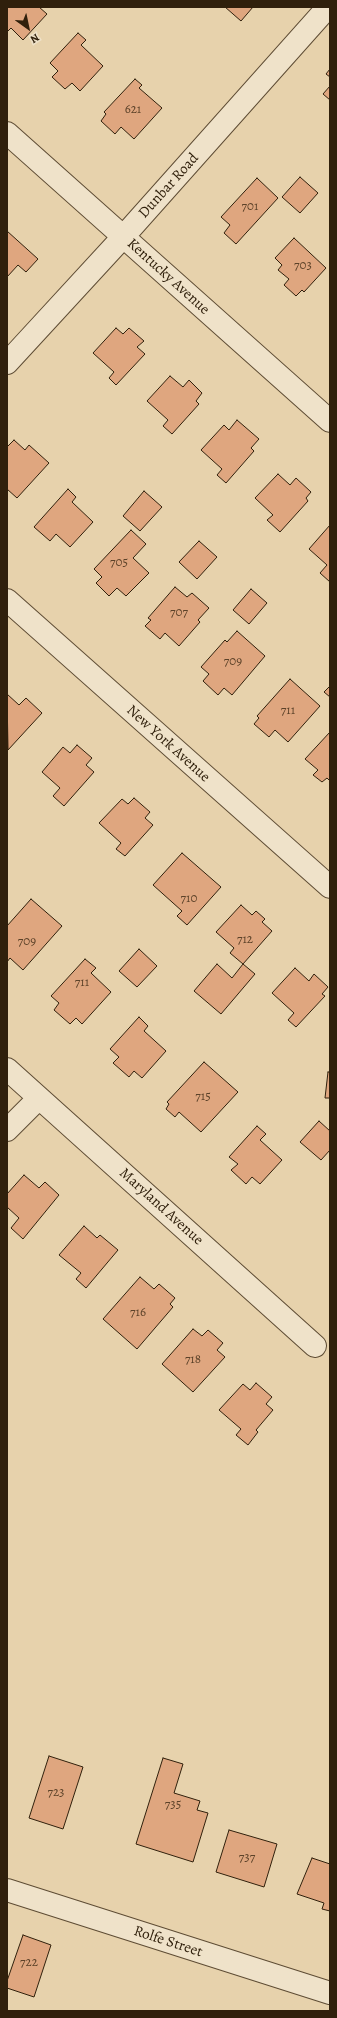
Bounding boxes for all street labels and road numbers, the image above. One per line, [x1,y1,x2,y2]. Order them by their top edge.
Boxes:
street label: Dunbar Road [135,150,203,222]
street label: Kentucky Avenue [123,235,213,319]
street label: New York Avenue [122,702,214,786]
street label: Maryland Avenue [115,1165,207,1249]
street label: Rolfe Street [131,1922,205,1962]

